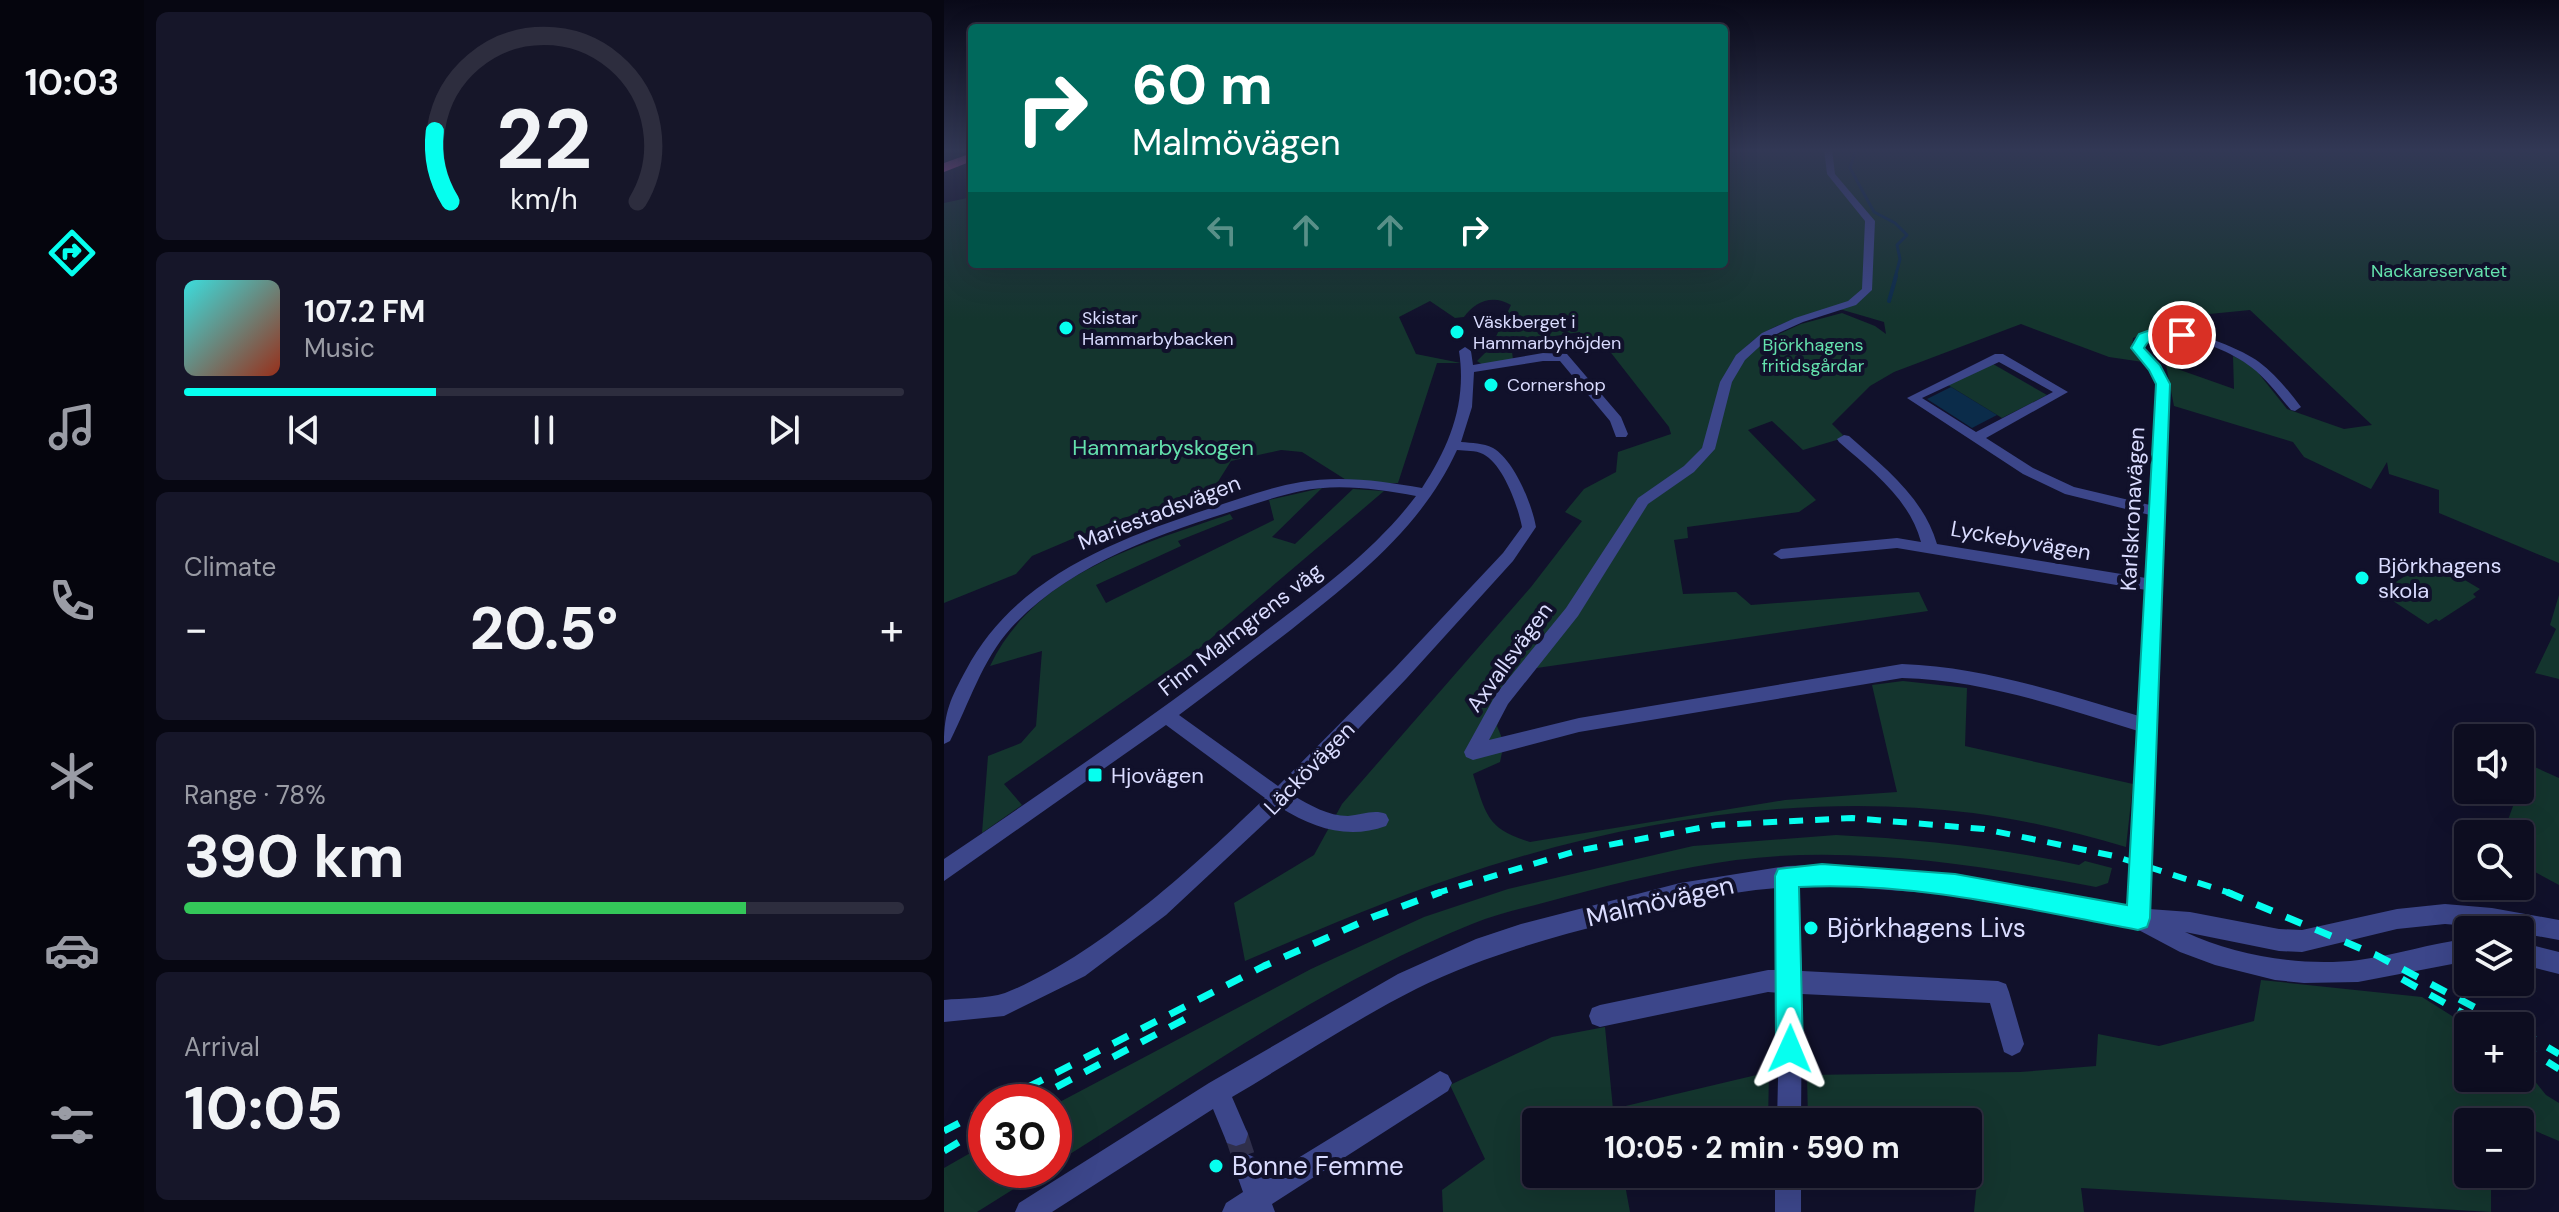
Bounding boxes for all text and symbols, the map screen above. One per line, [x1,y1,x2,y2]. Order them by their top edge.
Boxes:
text: 60 m [1132,48,1273,121]
icon: right [1000,56,1104,160]
text: 10:03 [25,59,119,106]
text: 22 [496,85,592,194]
text: Malmövägen [1132,119,1341,166]
text: km/h [510,181,578,218]
icon: left [1200,208,1244,252]
icon: ahead [1284,208,1328,252]
icon: ahead [1368,208,1412,252]
icon: right [1452,208,1496,252]
icon: directions [44,225,100,281]
park label: Nackareservatet [2371,259,2507,283]
text: 107.2 FM [304,292,425,331]
pin [2148,301,2216,369]
place label: Skistar Hammarbybacken [1082,306,1233,351]
place label: Väskberget i Hammarbyhöjden [1473,310,1621,355]
icon: arrive [2160,313,2204,357]
marker: Skistar Hammarbybacken [1057,319,1075,337]
marker: Väskberget i Hammarbyhöjden [1448,323,1466,341]
text: Music [304,331,375,365]
park label: Björkhagens fritidsgårdar [1762,333,1865,378]
place label: Cornershop [1507,373,1606,397]
marker: Cornershop [1482,376,1500,394]
icon: music [44,399,100,455]
icon: previous [282,408,326,452]
icon: pause [522,408,566,452]
icon: next [762,408,806,452]
street label: Karlskronavägen [2114,426,2151,592]
park label: Hammarbyskogen [1072,433,1254,462]
street label: Mariestadsvägen [1074,468,1245,557]
street label: Lyckebyvägen [1949,514,2093,567]
text: Climate [184,550,276,584]
place label: Björkhagens skola [2378,551,2502,605]
street label: Finn Malmgrens väg [1152,556,1328,703]
marker: Björkhagens skola [2353,569,2371,587]
icon: phone [44,573,100,629]
text: 20.5° [470,589,618,668]
street label: Axvallsvägen [1460,597,1559,718]
text: − [184,600,208,658]
text: + [880,600,904,658]
street label: Läckövägen [1258,716,1361,821]
map controls [2454,724,2534,1188]
button: sound [2454,724,2534,804]
icon: climate [44,748,100,804]
place label: Hjovägen [1111,761,1204,790]
marker: Hjovägen [1086,766,1104,784]
text: Range · 78% [184,778,326,812]
text: 390 km [184,817,404,896]
button: search [2454,820,2534,900]
street label: Malmövägen [1583,867,1737,935]
place label: Björkhagens Livs [1827,911,2026,945]
button: layers [2454,916,2534,996]
marker: Björkhagens Livs [1802,919,1820,937]
icon: car [44,922,100,978]
position arrow [1748,1007,1832,1091]
button: + [2454,1012,2534,1092]
text: Arrival [184,1030,260,1064]
text: 10:05 [184,1069,343,1148]
speed limit sign: 30 [968,1084,1072,1188]
icon: filters [44,1097,100,1153]
button: − [2454,1108,2534,1188]
text: 10:05 · 2 min · 590 m [1604,1128,1900,1167]
place label: Bonne Femme [1232,1149,1404,1183]
marker: Bonne Femme [1207,1157,1225,1175]

